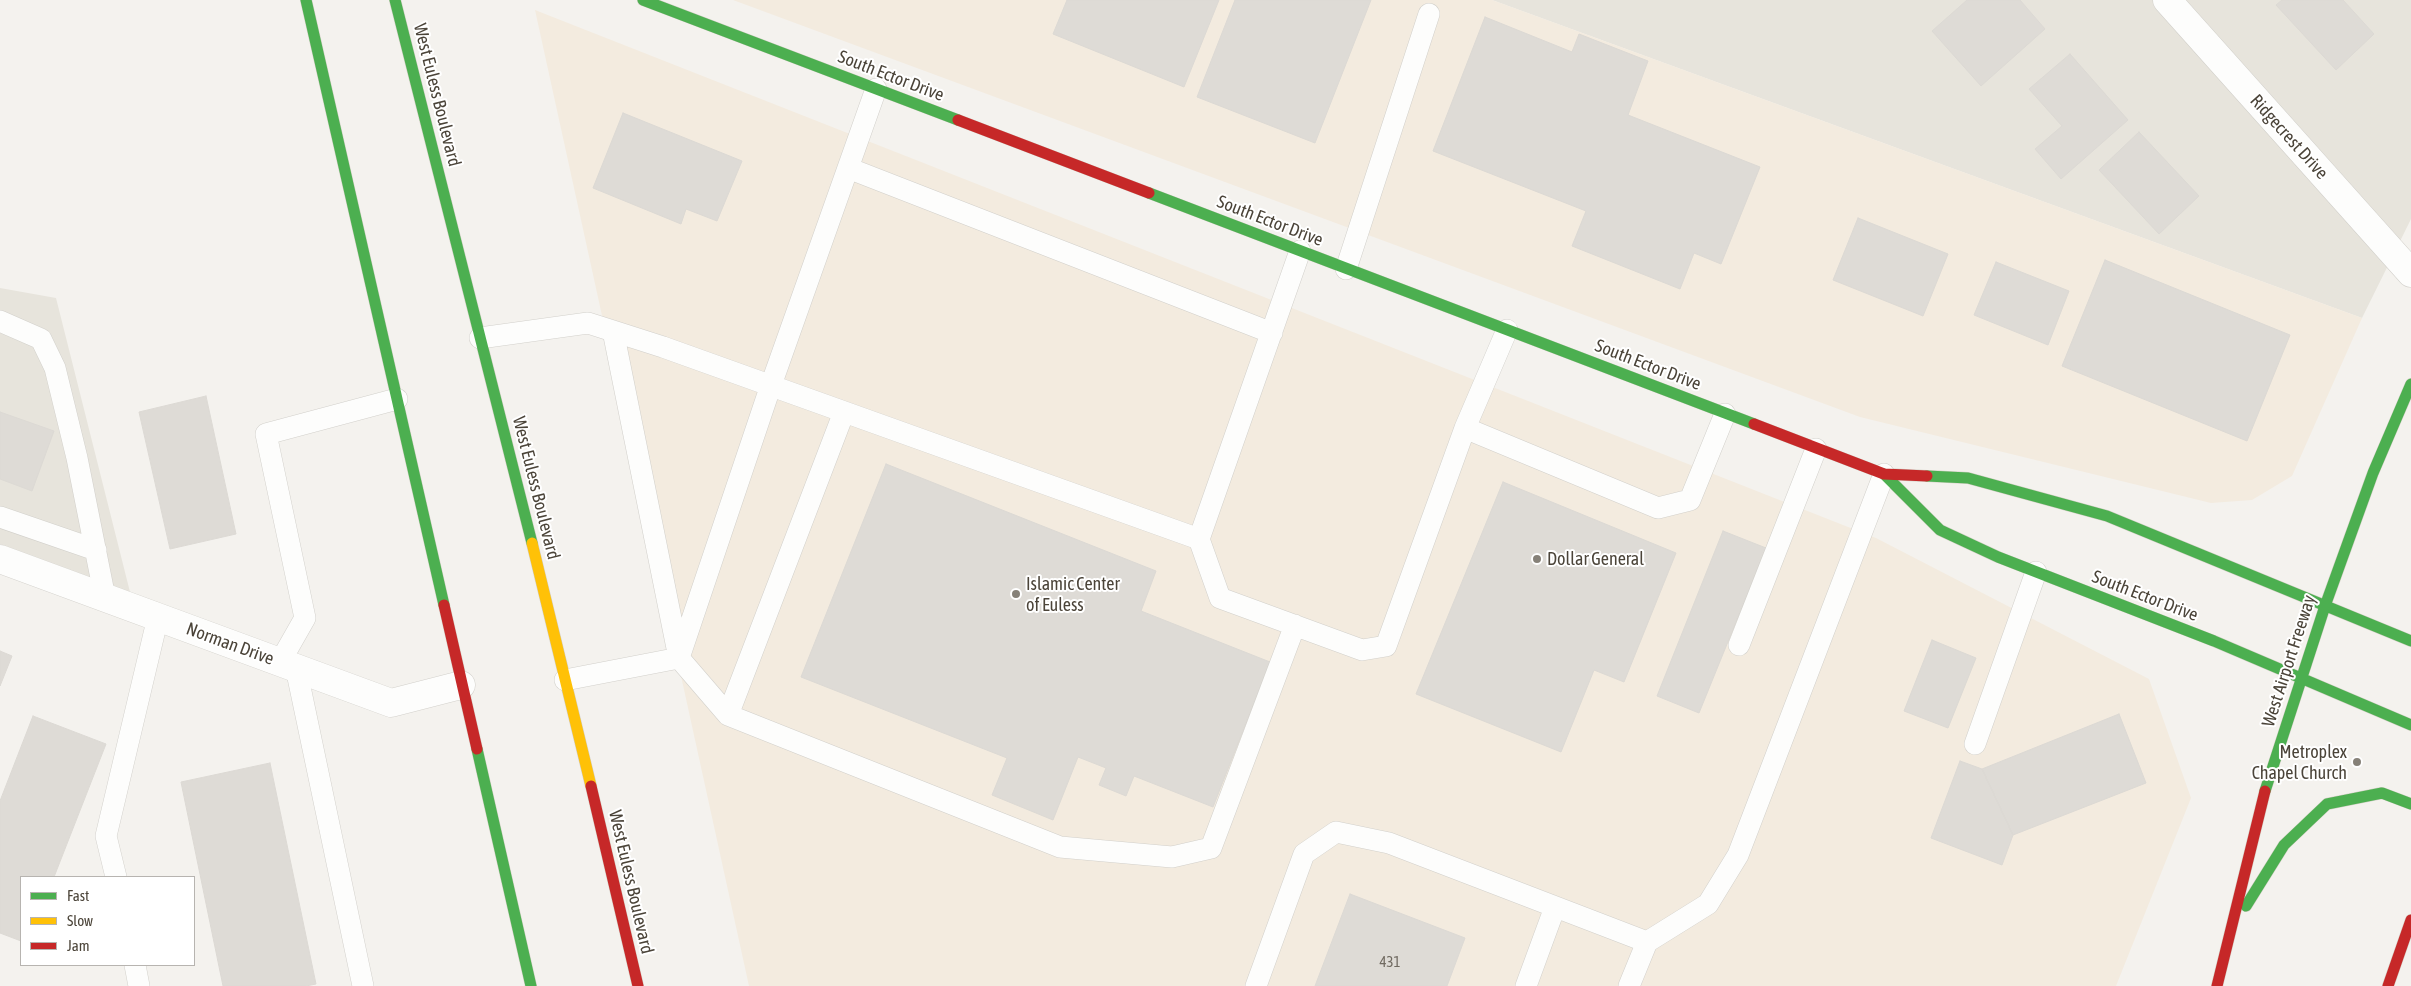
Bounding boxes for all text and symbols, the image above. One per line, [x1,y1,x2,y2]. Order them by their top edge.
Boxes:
street label: West Euless Boulevard [409,21,465,169]
street label: South Ector Drive [835,46,947,106]
street label: Ridgecrest Drive [2245,90,2333,184]
street label: South Ector Drive [1214,191,1326,251]
street label: South Ector Drive [1592,335,1704,395]
street label: West Euless Boulevard [508,414,564,562]
place label: Dollar General [1547,548,1644,570]
marker: Dollar General [1531,553,1543,565]
street label: South Ector Drive [2089,566,2201,626]
place label: Islamic Center of Euless [1026,573,1120,616]
marker: Islamic Center of Euless [1010,588,1022,600]
street label: West Airport Freeway [2258,592,2320,730]
street label: Norman Drive [183,618,277,670]
place label: Metroplex Chapel Church [2252,741,2347,784]
marker: Metroplex Chapel Church [2351,756,2363,768]
street label: West Euless Boulevard [604,808,658,956]
legend [20,876,195,966]
text: Fast [67,887,89,904]
text: Slow [67,912,93,929]
text: Jam [67,937,90,954]
house number: 431 [1379,953,1401,971]

